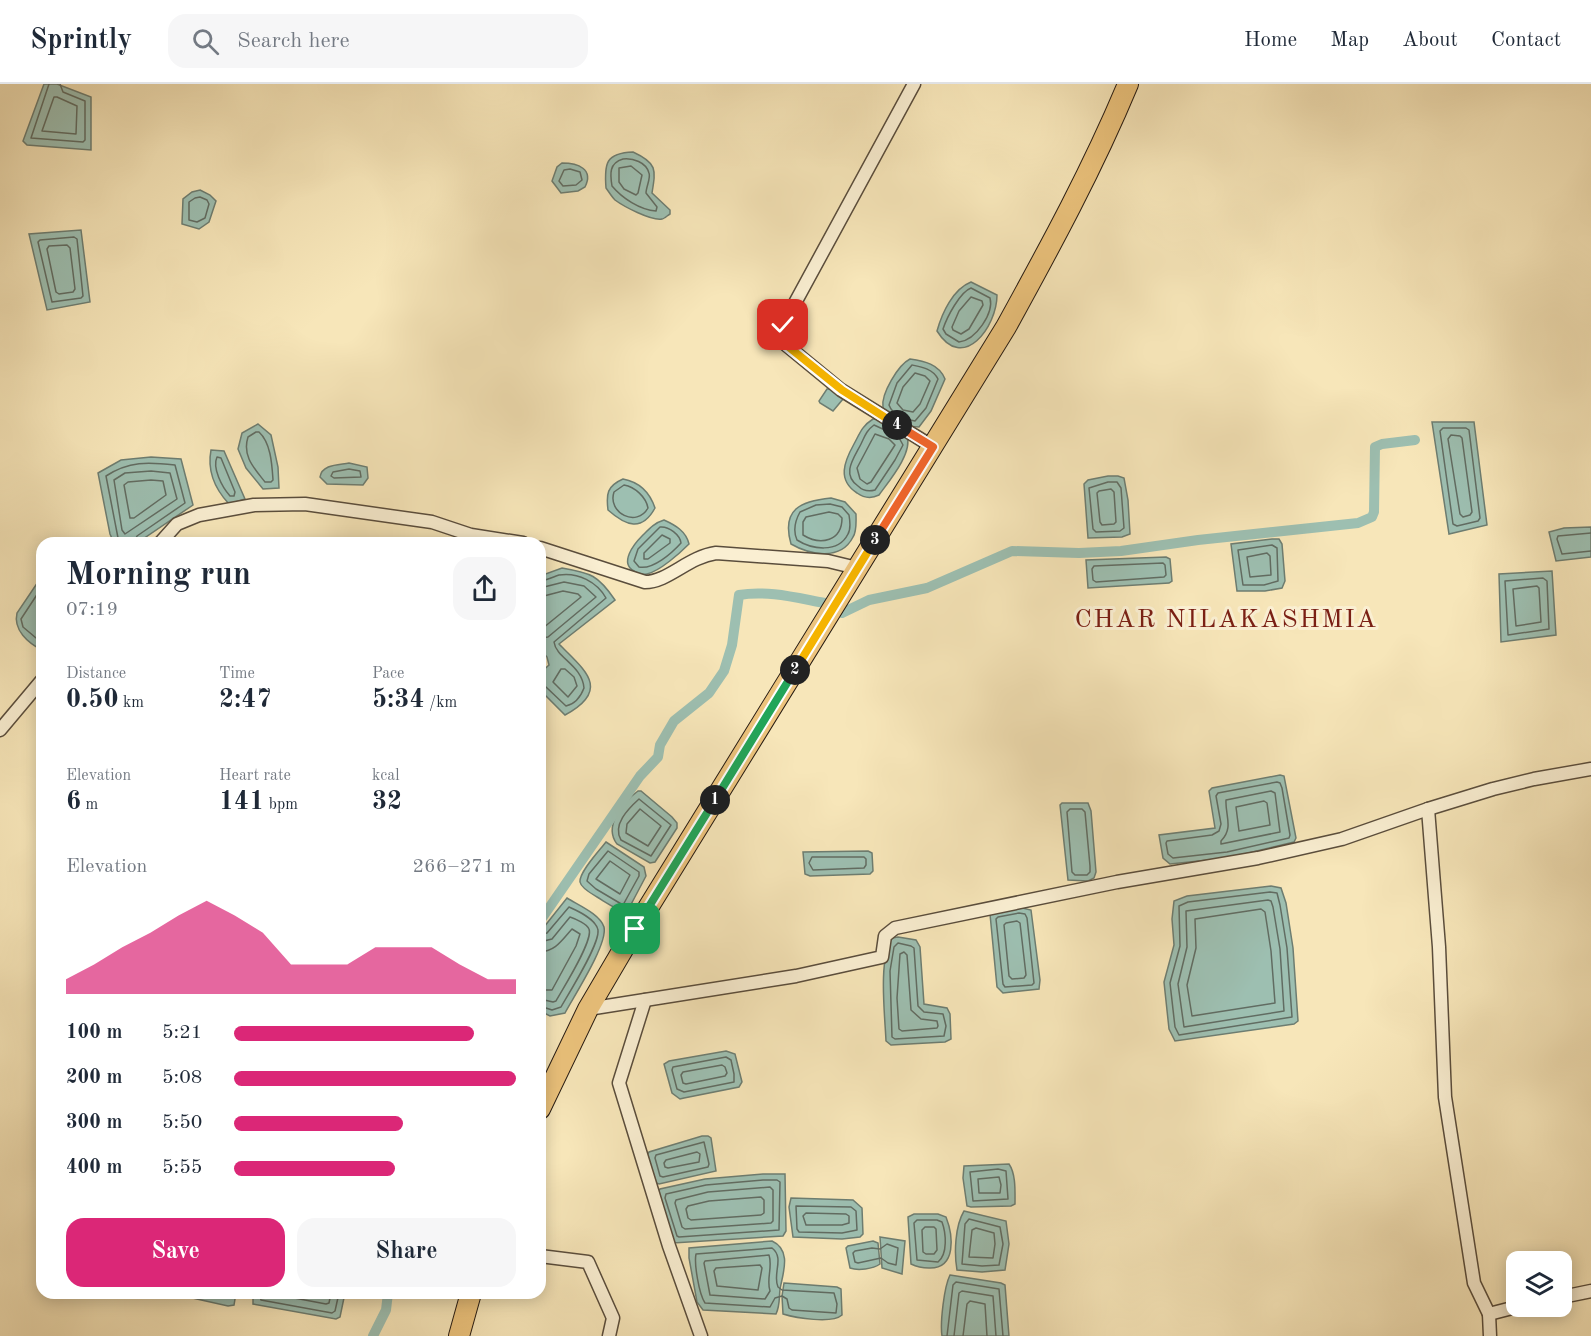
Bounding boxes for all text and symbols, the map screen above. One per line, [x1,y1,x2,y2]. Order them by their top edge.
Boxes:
search box [168,14,588,68]
icon: search [189,25,222,58]
text: Sprintly [30,27,132,55]
text: Search here [237,30,350,52]
text: Home [1244,30,1297,51]
text: Map [1330,30,1369,51]
text: About [1402,30,1458,51]
text: Contact [1491,30,1561,51]
pin [757,299,808,350]
icon: check [766,308,799,341]
pin: 4 [882,410,912,440]
text: 4 [892,417,902,433]
pin: 3 [860,525,890,555]
text: 3 [870,532,880,548]
button: share [453,557,516,620]
text: Morning run [66,559,251,592]
text: 07:19 [66,600,118,620]
district label: CHAR NILAKASHMIA [1074,607,1378,633]
pin: 2 [780,655,810,685]
text: 2 [790,662,800,678]
text: Distance [66,666,126,682]
text: Time [219,666,255,682]
text: Pace [372,666,404,682]
text: 0.50 [66,687,119,713]
text: 2:47 [219,687,272,713]
text: 5:34 [372,687,425,713]
text: km [119,695,144,711]
text: /km [425,695,457,711]
text: Elevation [66,768,131,784]
text: Heart rate [219,768,291,784]
text: kcal [372,768,400,784]
pin: 1 [700,785,730,815]
text: 6 [66,789,81,815]
text: 141 [219,789,264,815]
text: 32 [372,789,402,815]
text: 1 [710,792,720,808]
text: m [81,797,98,813]
text: bpm [264,797,298,813]
text: Elevation [66,857,147,877]
text: 266–271 m [413,857,516,877]
pin [609,903,660,954]
icon: arrive [618,912,651,945]
text: 100 m [66,1023,122,1043]
text: 5:21 [162,1023,202,1043]
text: 200 m [66,1068,122,1088]
text: 5:08 [162,1068,202,1088]
text: 300 m [66,1113,122,1133]
text: 5:50 [162,1113,202,1133]
text: 400 m [66,1158,122,1178]
text: 5:55 [162,1158,202,1178]
button: Save [66,1218,285,1287]
button: Share [297,1218,516,1287]
map controls [1506,1251,1572,1317]
button: layers [1506,1251,1572,1317]

